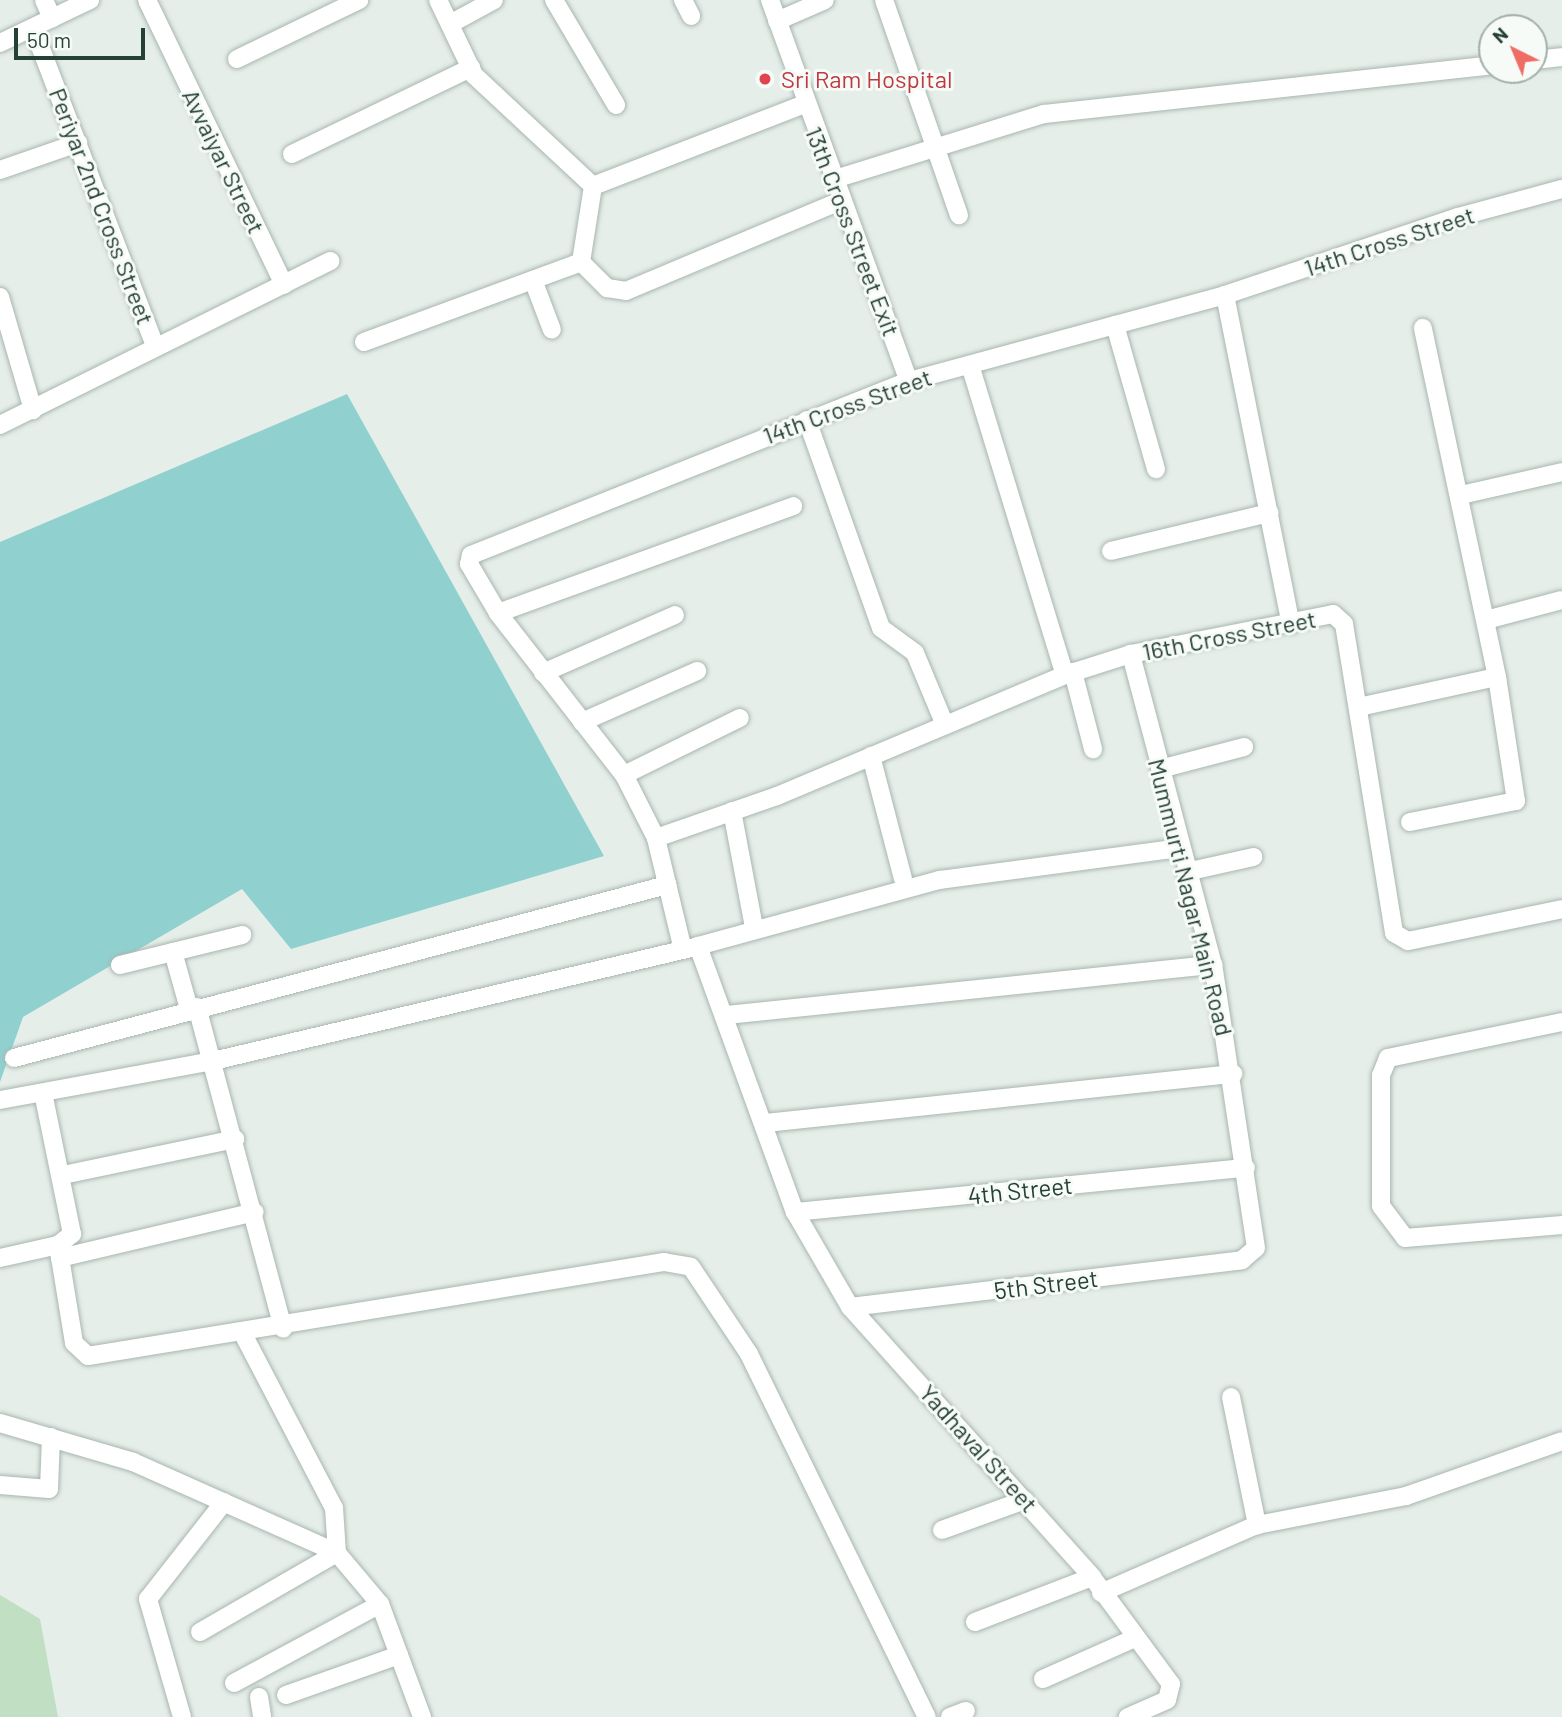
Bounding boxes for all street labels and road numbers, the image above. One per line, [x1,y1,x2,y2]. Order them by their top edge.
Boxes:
street label: Periyar 2nd Cross Street [44,84,160,328]
street label: Avvaiyar Street [177,84,271,238]
street label: 13th Cross Street Exit [800,122,906,340]
street label: 14th Cross Street [1300,200,1478,282]
street label: 14th Cross Street [759,362,935,450]
street label: 16th Cross Street [1140,604,1318,666]
street label: Mummurti Nagar Main Road [1143,755,1239,1039]
street label: 4th Street [966,1170,1074,1210]
street label: 5th Street [992,1263,1100,1305]
street label: Yadhaval Street [914,1378,1044,1518]

